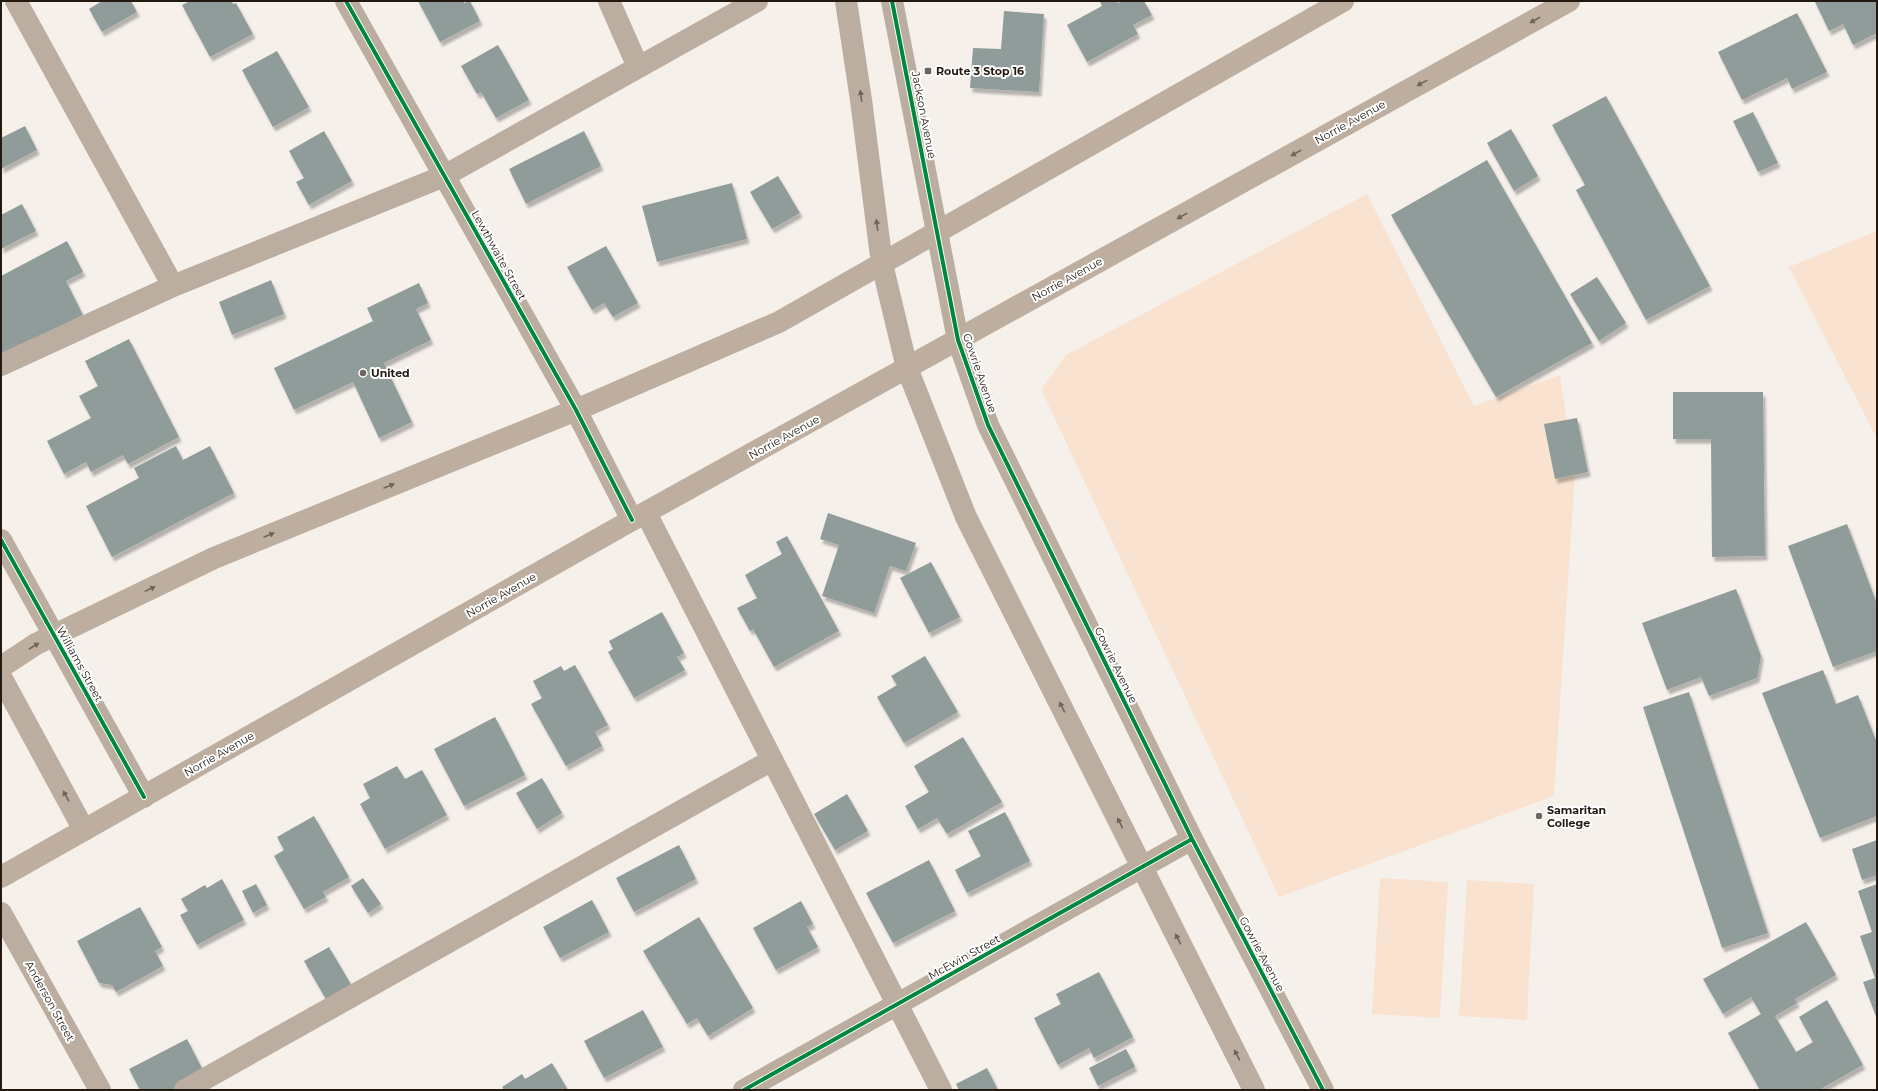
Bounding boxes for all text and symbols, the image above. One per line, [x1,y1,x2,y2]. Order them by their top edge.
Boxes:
one-way arrow [1529,17,1541,23]
place label: Route 3 Stop 16 [936,64,1024,78]
marker: Route 3 Stop 16 [923,66,933,76]
street label: Jackson Avenue [908,69,939,160]
one-way arrow [1416,80,1427,86]
one-way arrow [858,90,864,102]
street label: Norrie Avenue [1312,97,1388,147]
one-way arrow [1290,149,1301,156]
street label: Lewthwaite Street [469,208,530,303]
one-way arrow [1176,212,1188,219]
one-way arrow [874,219,880,231]
street label: Norrie Avenue [1029,254,1105,304]
street label: Gowrie Avenue [960,331,1000,415]
place label: United [371,366,410,380]
marker: United [358,368,368,378]
street label: Norrie Avenue [746,412,822,462]
one-way arrow [384,483,396,489]
one-way arrow [263,532,275,538]
street label: Norrie Avenue [464,569,539,621]
one-way arrow [145,586,156,592]
street label: Williams Street [54,624,107,704]
street label: Gowrie Avenue [1091,625,1141,706]
one-way arrow [29,642,39,650]
one-way arrow [1058,701,1065,712]
street label: Norrie Avenue [182,728,257,780]
one-way arrow [62,790,69,802]
place label: Samaritan College [1547,803,1606,830]
marker: Samaritan College [1534,811,1544,821]
one-way arrow [1117,817,1123,829]
street label: Gowrie Avenue [1236,914,1288,994]
street label: McEwin Street [926,931,1003,983]
one-way arrow [1175,933,1181,945]
street label: Anderson Street [22,958,78,1044]
one-way arrow [1234,1049,1240,1061]

